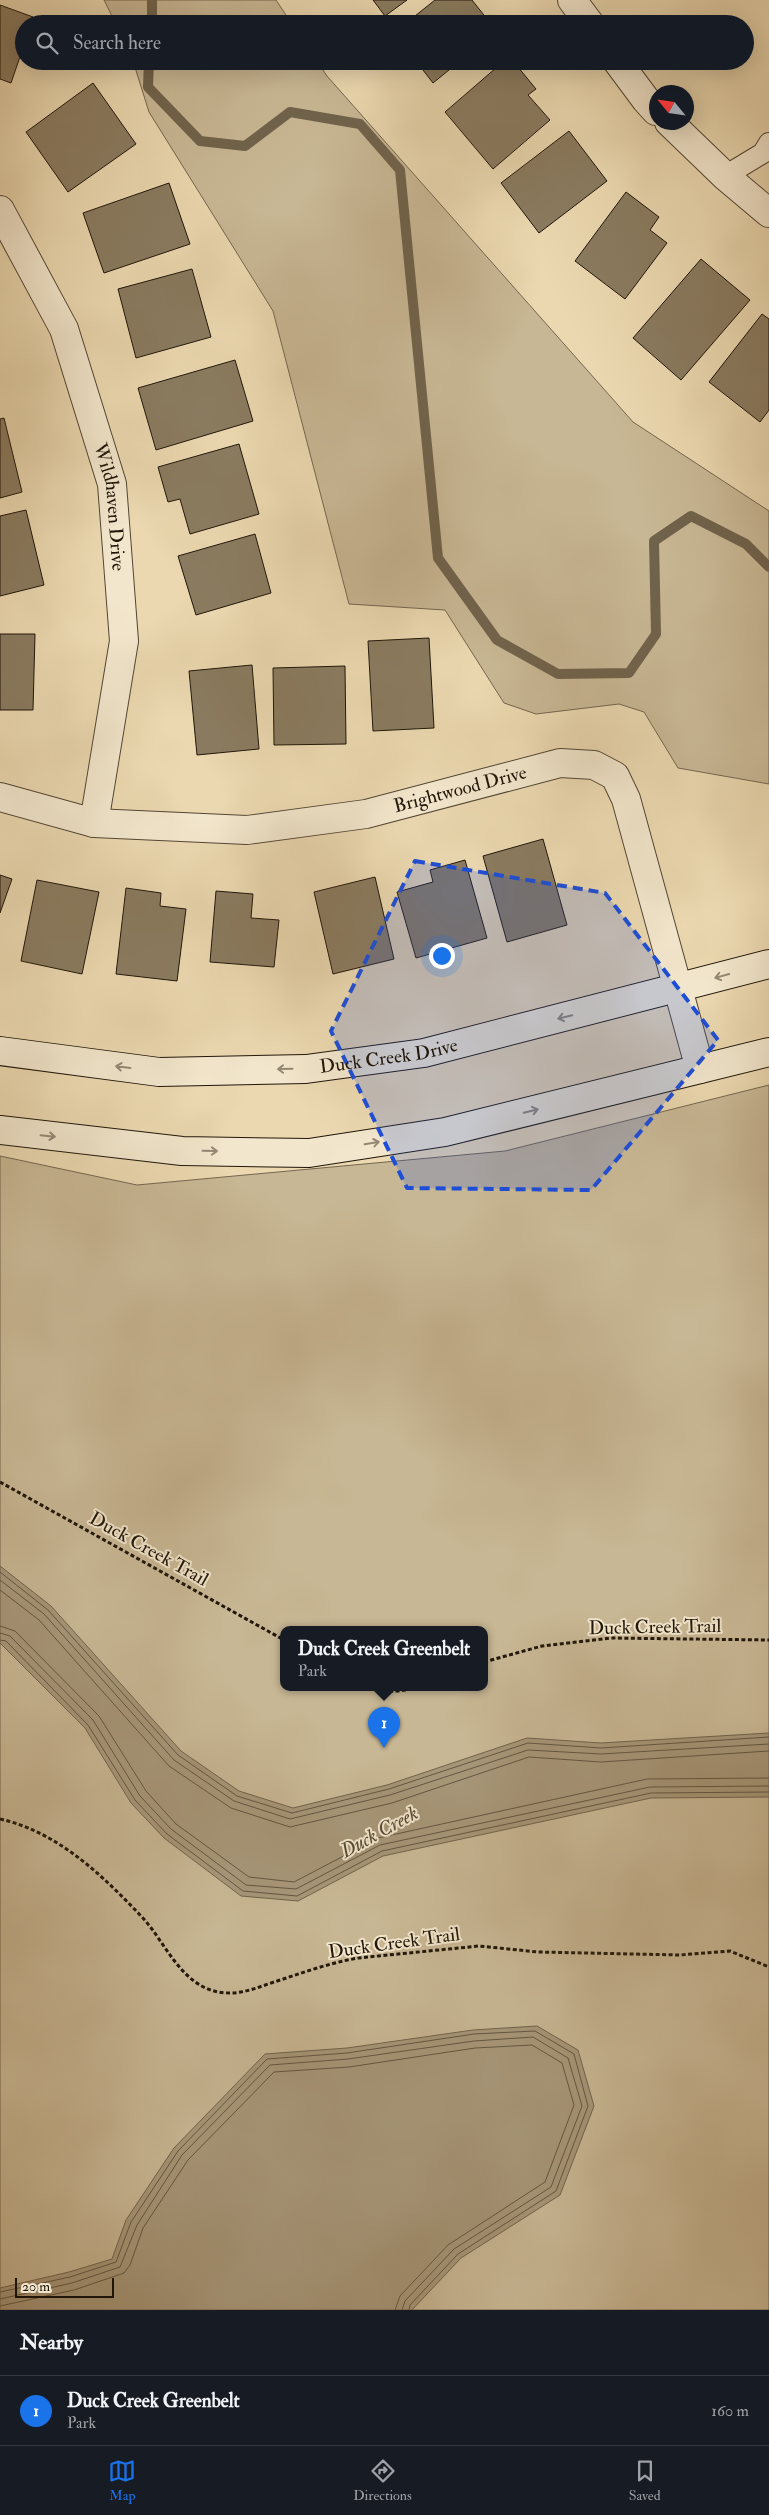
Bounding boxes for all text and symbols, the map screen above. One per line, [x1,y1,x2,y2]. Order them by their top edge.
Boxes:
search box [15,15,754,70]
icon: search [33,29,61,57]
text: Search here [73,31,161,55]
north arrow [649,85,694,130]
street label: Wildhaven Drive [88,439,131,572]
street label: Brightwood Drive [391,760,529,818]
your location [429,943,455,969]
one-way arrow [714,972,730,982]
one-way arrow [557,1013,573,1022]
street label: Duck Creek Drive [318,1033,460,1079]
one-way arrow [115,1062,131,1072]
one-way arrow [277,1064,294,1074]
one-way arrow [522,1106,538,1115]
one-way arrow [40,1131,56,1141]
one-way arrow [364,1138,380,1148]
one-way arrow [202,1146,218,1156]
street label: Duck Creek Trail [85,1506,213,1592]
street label: Duck Creek Trail [588,1614,722,1640]
popup [280,1626,488,1691]
text: Duck Creek Greenbelt [298,1637,470,1661]
text: Park [298,1661,327,1681]
pin: 1 [368,1707,400,1748]
water label: Duck Creek [335,1800,422,1864]
street label: Duck Creek Trail [327,1922,461,1964]
scale bar [15,2275,114,2298]
text: 20 m [22,2278,50,2295]
text: Nearby [20,2329,83,2356]
text: Duck Creek Greenbelt [67,2389,240,2413]
text: 1 [33,2401,39,2421]
text: 160 m [711,2401,749,2421]
text: Park [67,2413,96,2433]
tab: Map [108,2457,136,2504]
tab: Directions [353,2457,412,2504]
tab: Saved [629,2457,661,2504]

